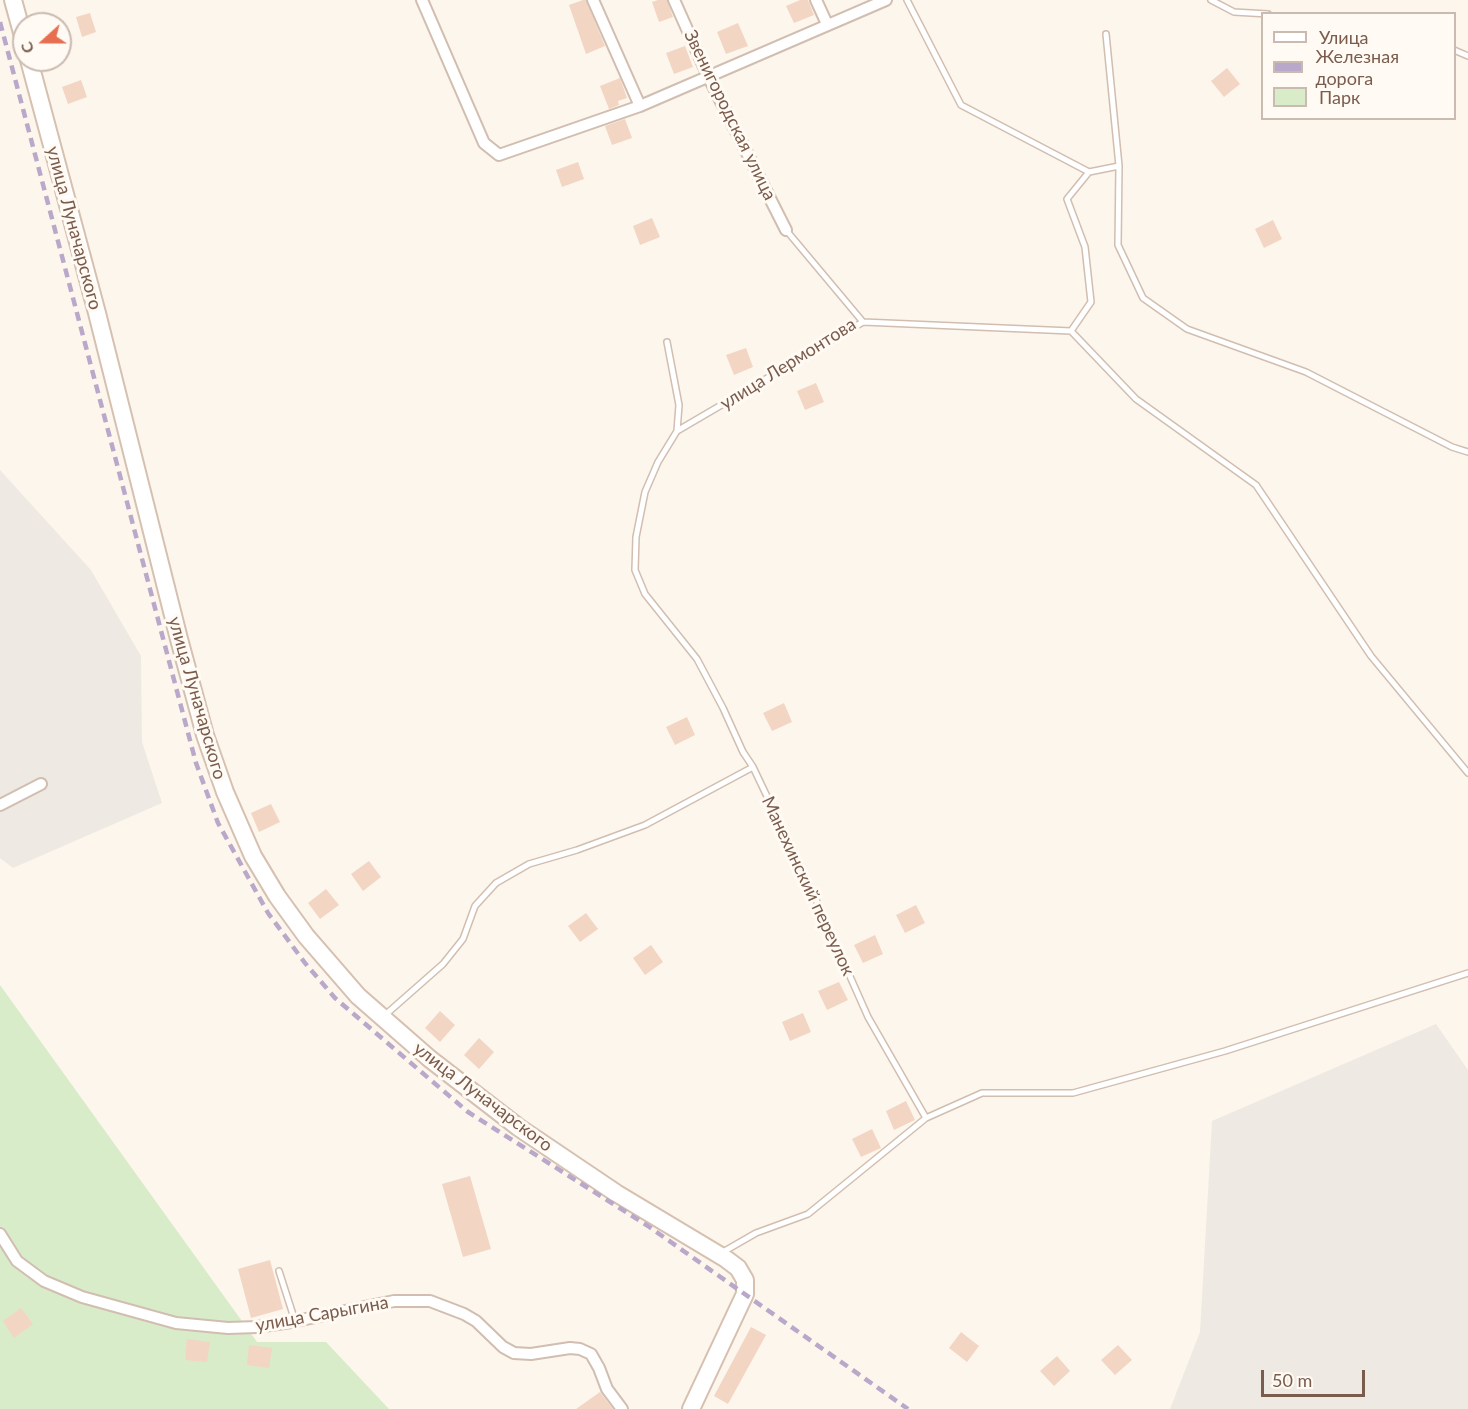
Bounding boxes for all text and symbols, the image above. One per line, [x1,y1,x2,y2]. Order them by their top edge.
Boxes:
north arrow [12,12,72,72]
legend [1261,12,1456,120]
street label: Звенигородская улица [679,26,781,204]
text: Улица [1319,26,1369,48]
text: С [16,40,37,56]
text: Железная дорога [1315,45,1399,89]
text: Парк [1319,86,1360,108]
street label: улица Луначарского [42,144,106,312]
street label: улица Лермонтова [716,314,860,414]
street label: улица Луначарского [163,614,231,782]
street label: Манехинский переулок [757,793,859,979]
street label: улица Луначарского [409,1038,557,1156]
street label: улица Сарыгина [254,1292,390,1336]
scale bar [1264,1358,1368,1396]
text: 50 m [1272,1369,1312,1391]

